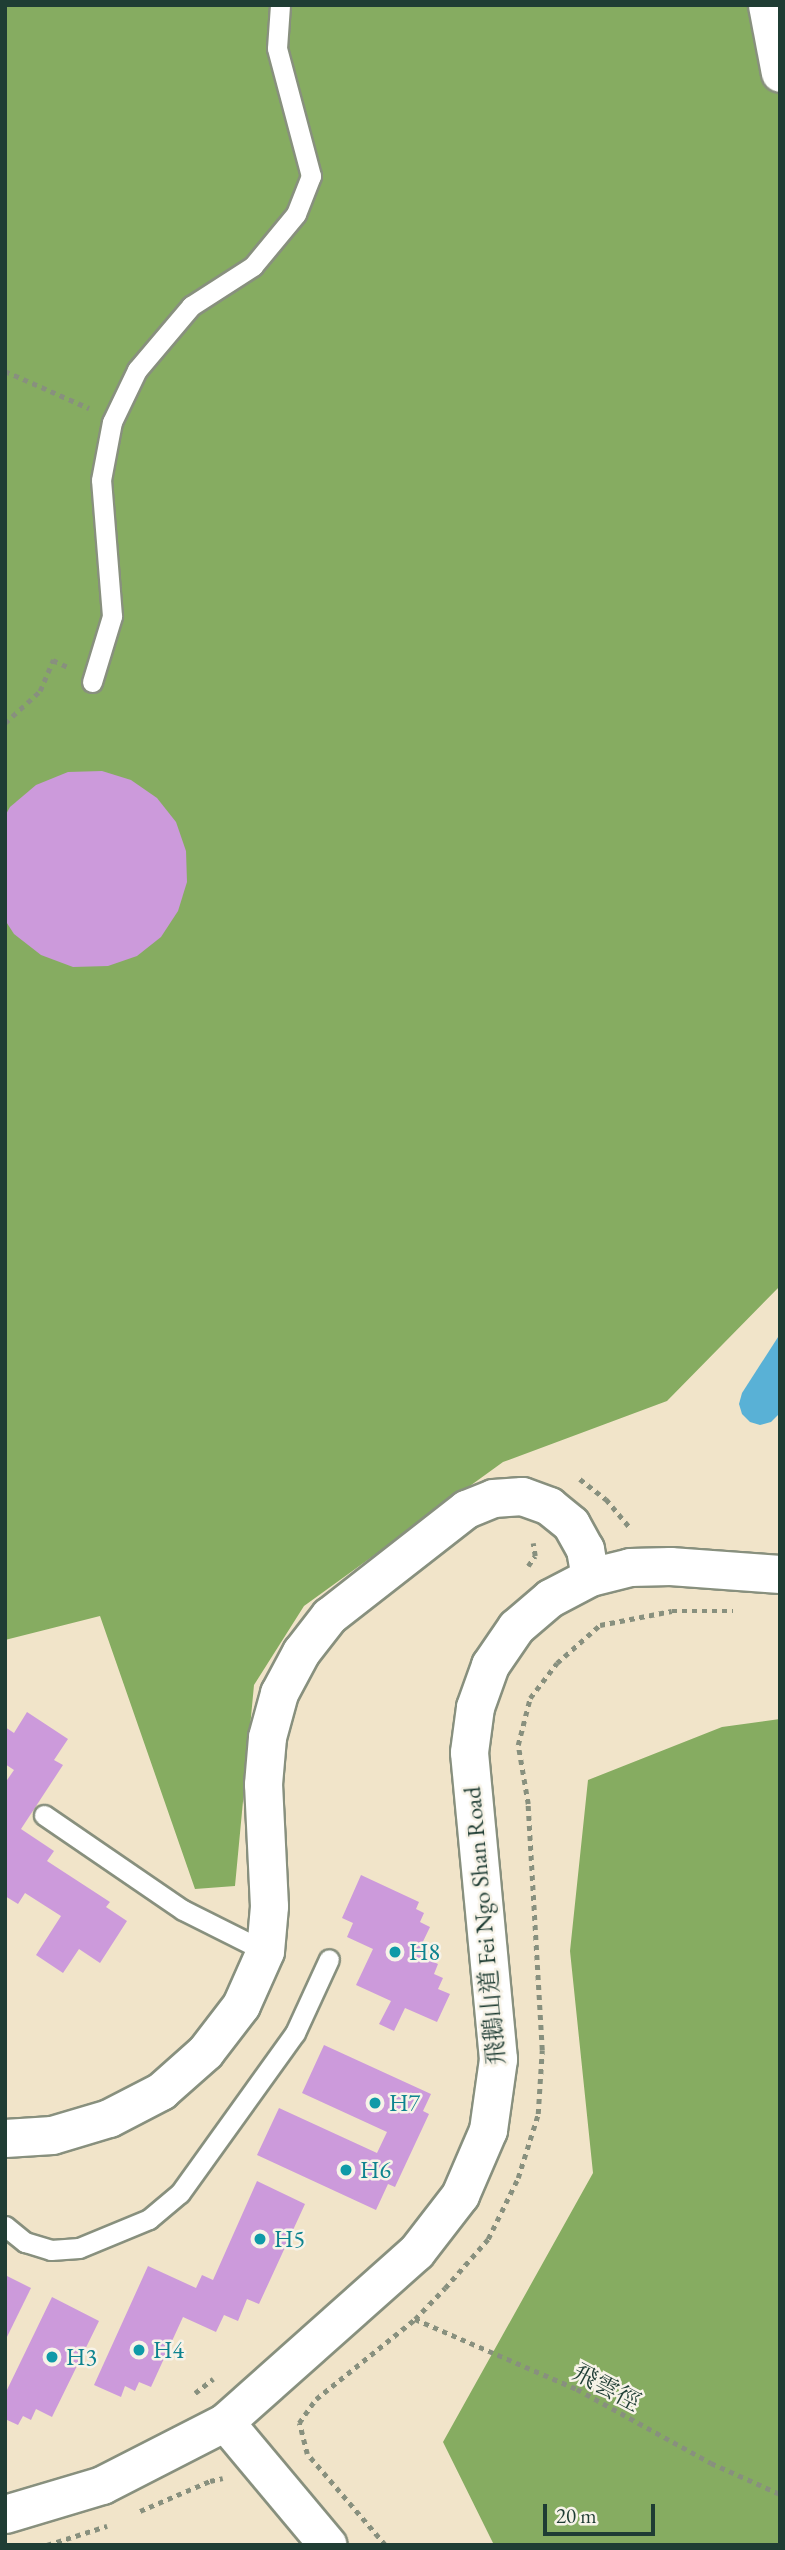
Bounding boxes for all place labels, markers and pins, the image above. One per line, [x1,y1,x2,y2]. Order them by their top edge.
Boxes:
place label: H8 [409,1938,440,1966]
marker: H8 [387,1944,403,1960]
place label: H7 [389,2089,420,2117]
marker: H7 [367,2095,383,2111]
place label: H6 [360,2156,391,2184]
marker: H6 [338,2162,354,2178]
place label: H5 [274,2225,305,2253]
marker: H5 [252,2231,268,2247]
place label: H4 [153,2336,184,2364]
marker: H4 [131,2342,147,2358]
place label: H3 [66,2343,97,2371]
marker: H3 [44,2349,60,2365]

